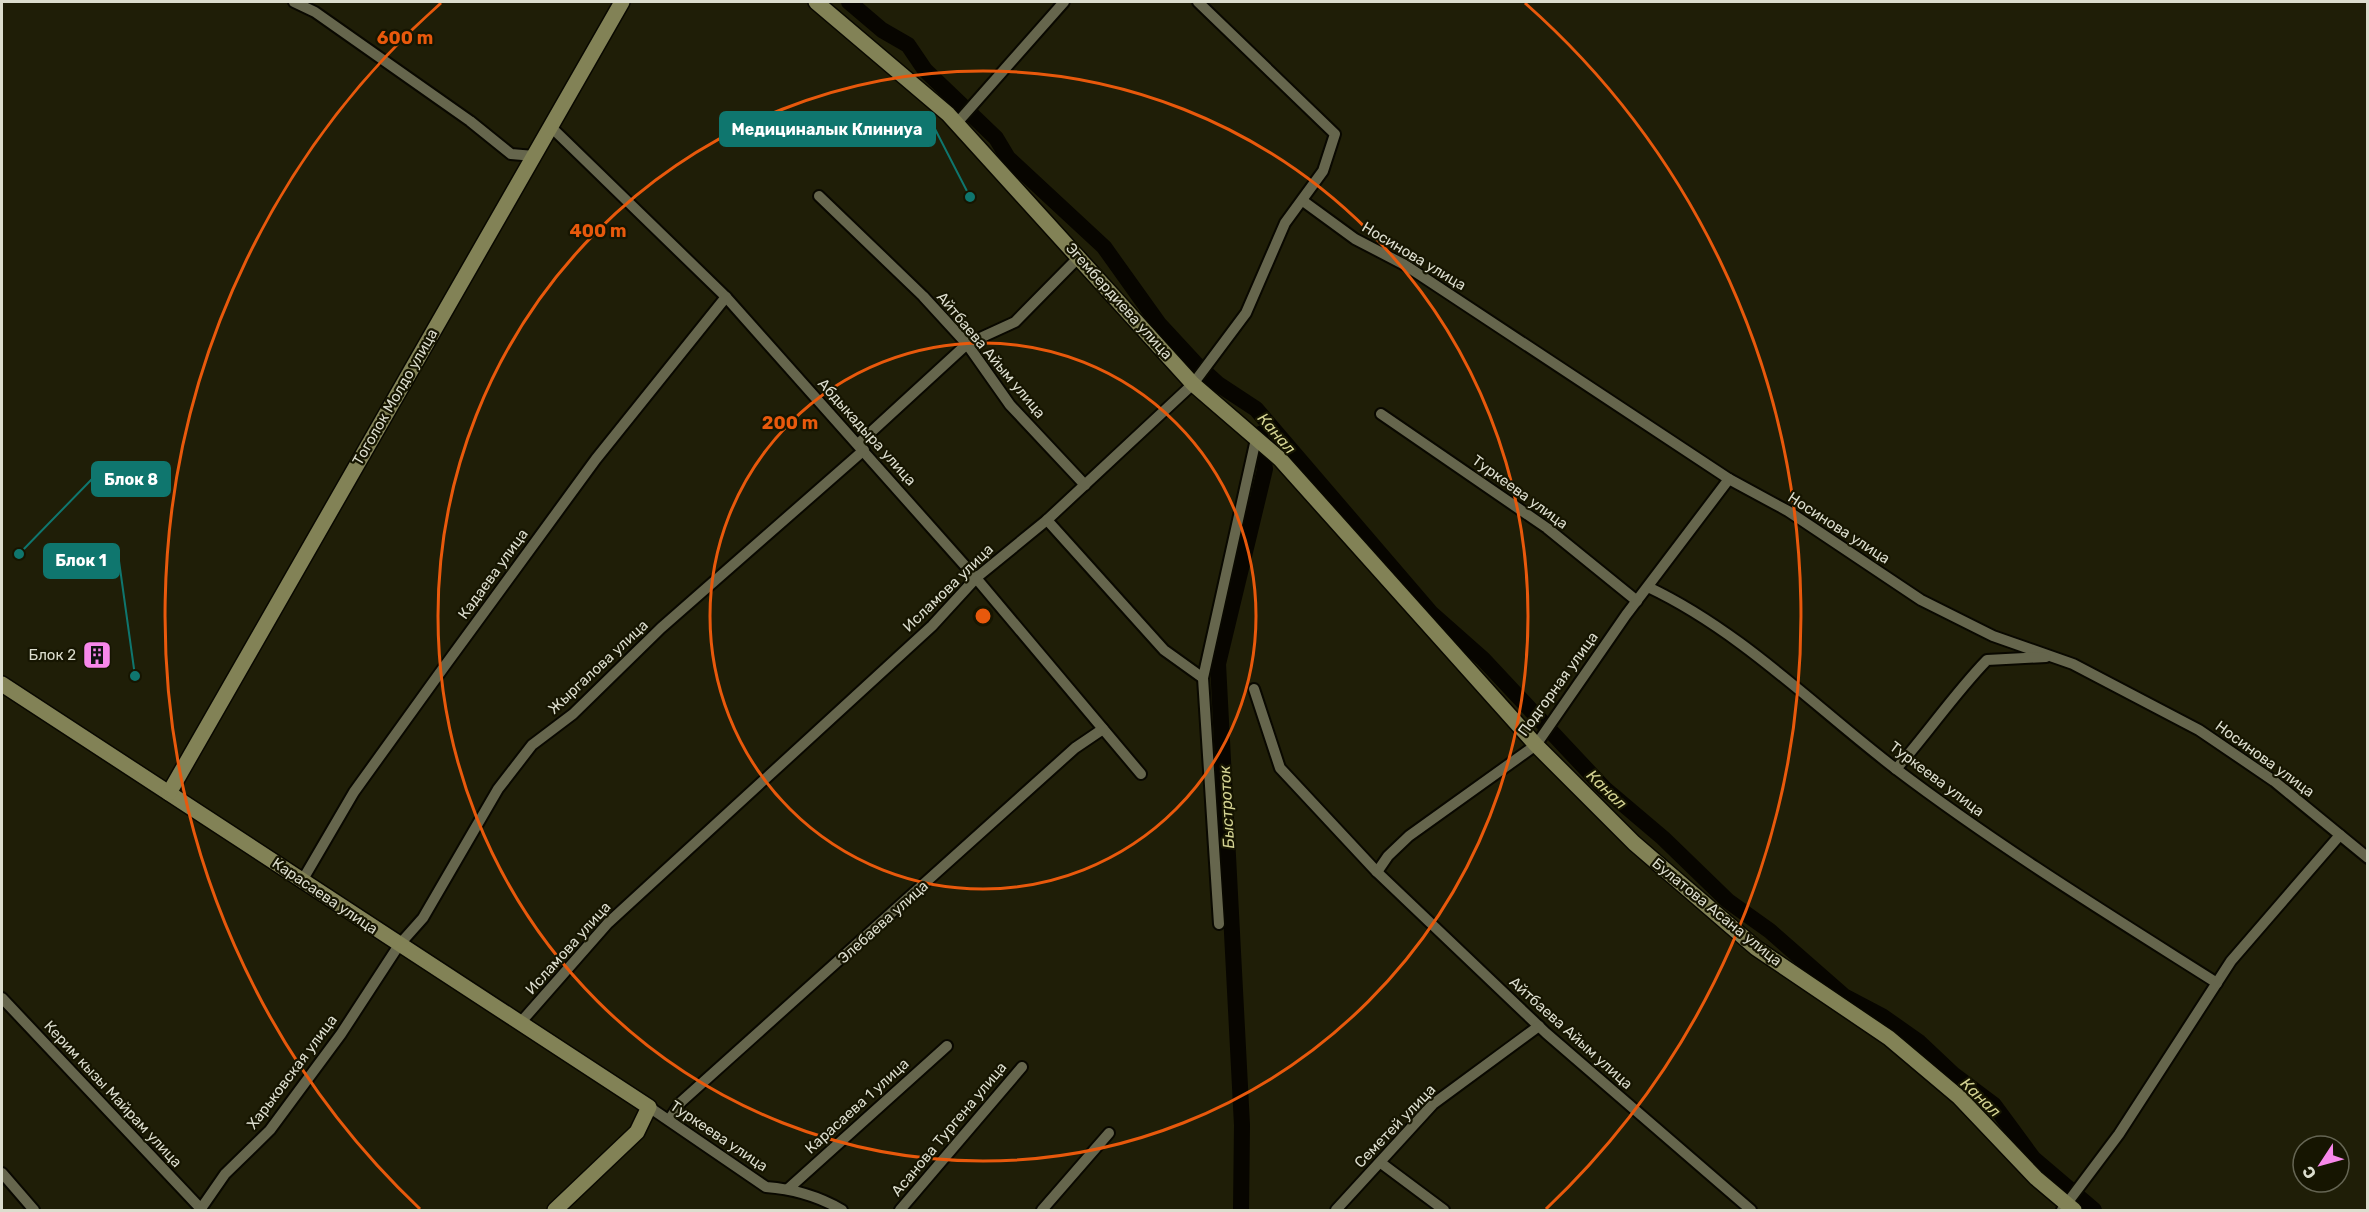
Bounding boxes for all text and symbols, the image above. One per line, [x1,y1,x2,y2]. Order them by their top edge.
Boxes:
text: 600 m [377,27,433,49]
callout: Медициналык Клиниуа [720,112,935,146]
text: Медициналык Клиниуа [732,120,922,139]
street label: Носинова улица [1359,218,1469,294]
text: 400 m [569,220,627,242]
street label: Эгембердиева улица [1062,239,1176,363]
street label: Айтбаева Айым улица [933,288,1049,422]
street label: Тоголок Молдо улица [349,326,441,468]
street label: Абдыкадыра улица [814,375,920,489]
water label: Канал [1254,409,1300,458]
text: 200 m [762,412,818,434]
street label: Туркеева улица [1469,451,1571,533]
callout: Блок 8 [92,462,170,496]
text: Блок 8 [104,470,158,489]
street label: Носинова улица [1785,488,1893,568]
street label: Кадаева улица [454,525,532,623]
street label: Исламова улица [899,540,997,636]
callout: Блок 1 [44,544,119,578]
text: Блок 1 [55,551,107,570]
centre of rings [973,606,993,626]
street label: Жыргалова улица [544,616,652,718]
street label: Подгорная улица [1514,628,1602,740]
building icon: Блок 2 [81,639,113,671]
place label: Блок 2 [29,646,76,664]
street label: Носинова улица [2212,717,2318,801]
street label: Туркеева улица [1886,738,1988,820]
water label: Быстроток [1215,764,1238,849]
water label: Канал [1583,766,1631,813]
street label: Карасаева улица [269,854,381,938]
street label: Булатова Асана улица [1648,854,1786,970]
street label: Элебаева улица [834,877,932,967]
street label: Исламова улица [522,898,614,998]
street label: Айтбаева Айым улица [1506,973,1636,1093]
street label: Харьковская улица [243,1011,341,1133]
street label: Керим кызы Майрам улица [40,1017,186,1171]
street label: Карасаева 1 улица [801,1055,913,1157]
street label: Асанова Тургена улица [888,1058,1010,1200]
water label: Канал [1957,1074,2005,1121]
street label: Семетей улица [1351,1081,1439,1171]
street label: Туркеева улица [667,1097,771,1175]
north arrow [2291,1134,2351,1194]
text: С [2298,1162,2320,1183]

